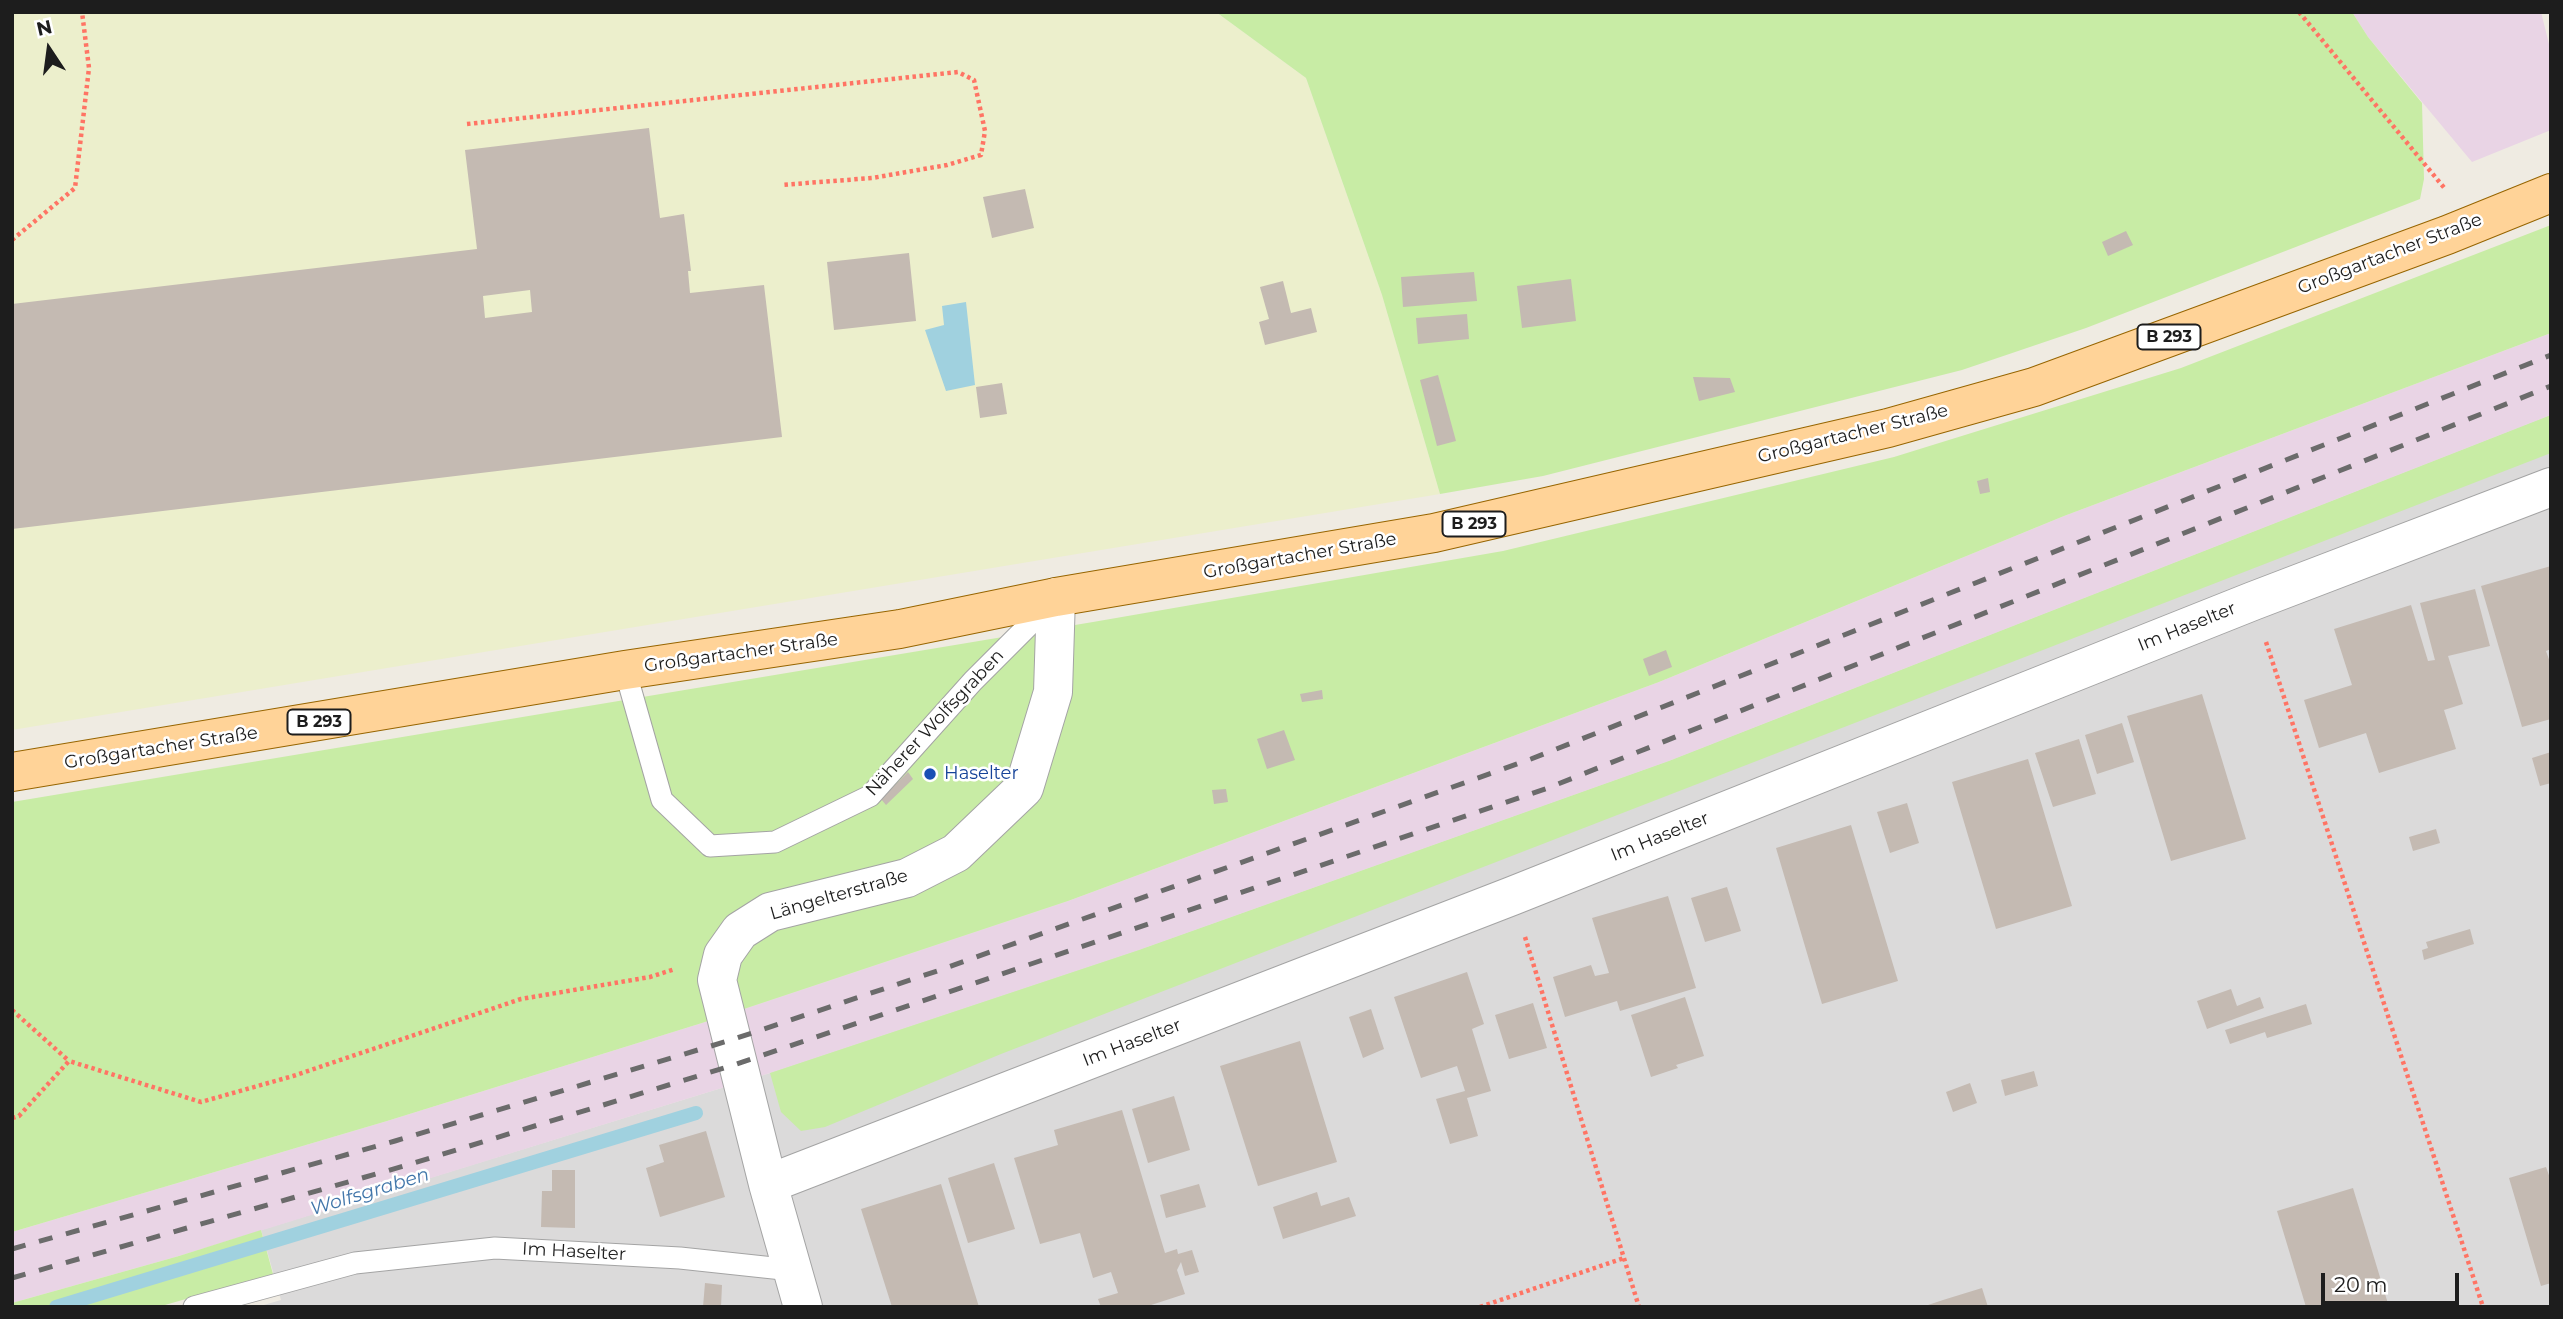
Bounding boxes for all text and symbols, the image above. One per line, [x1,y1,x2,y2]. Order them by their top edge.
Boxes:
north arrow [14,14,84,84]
text: N [34,15,54,41]
street label: Großgartacher Straße [2295,209,2485,299]
road number: B 293 [2138,324,2200,350]
street label: Großgartacher Straße [1756,400,1950,468]
road number: B 293 [1442,512,1506,537]
street label: Großgartacher Straße [1202,528,1398,584]
street label: Im Haselter [2135,598,2239,656]
street label: Großgartacher Straße [643,629,839,677]
street label: Näherer Wolfsgraben [861,645,1009,801]
road number: B 293 [288,709,350,734]
street label: Großgartacher Straße [63,722,259,774]
place label: Haselter [944,763,1019,785]
marker: Haselter [922,766,938,782]
street label: Im Haselter [1608,808,1712,866]
street label: Längelterstraße [768,865,910,925]
street label: Im Haselter [1080,1014,1184,1072]
water label: Wolfsgraben [308,1163,432,1221]
street label: Im Haselter [522,1238,626,1266]
scale bar [2325,1260,2463,1304]
text: 20 m [2334,1272,2388,1297]

